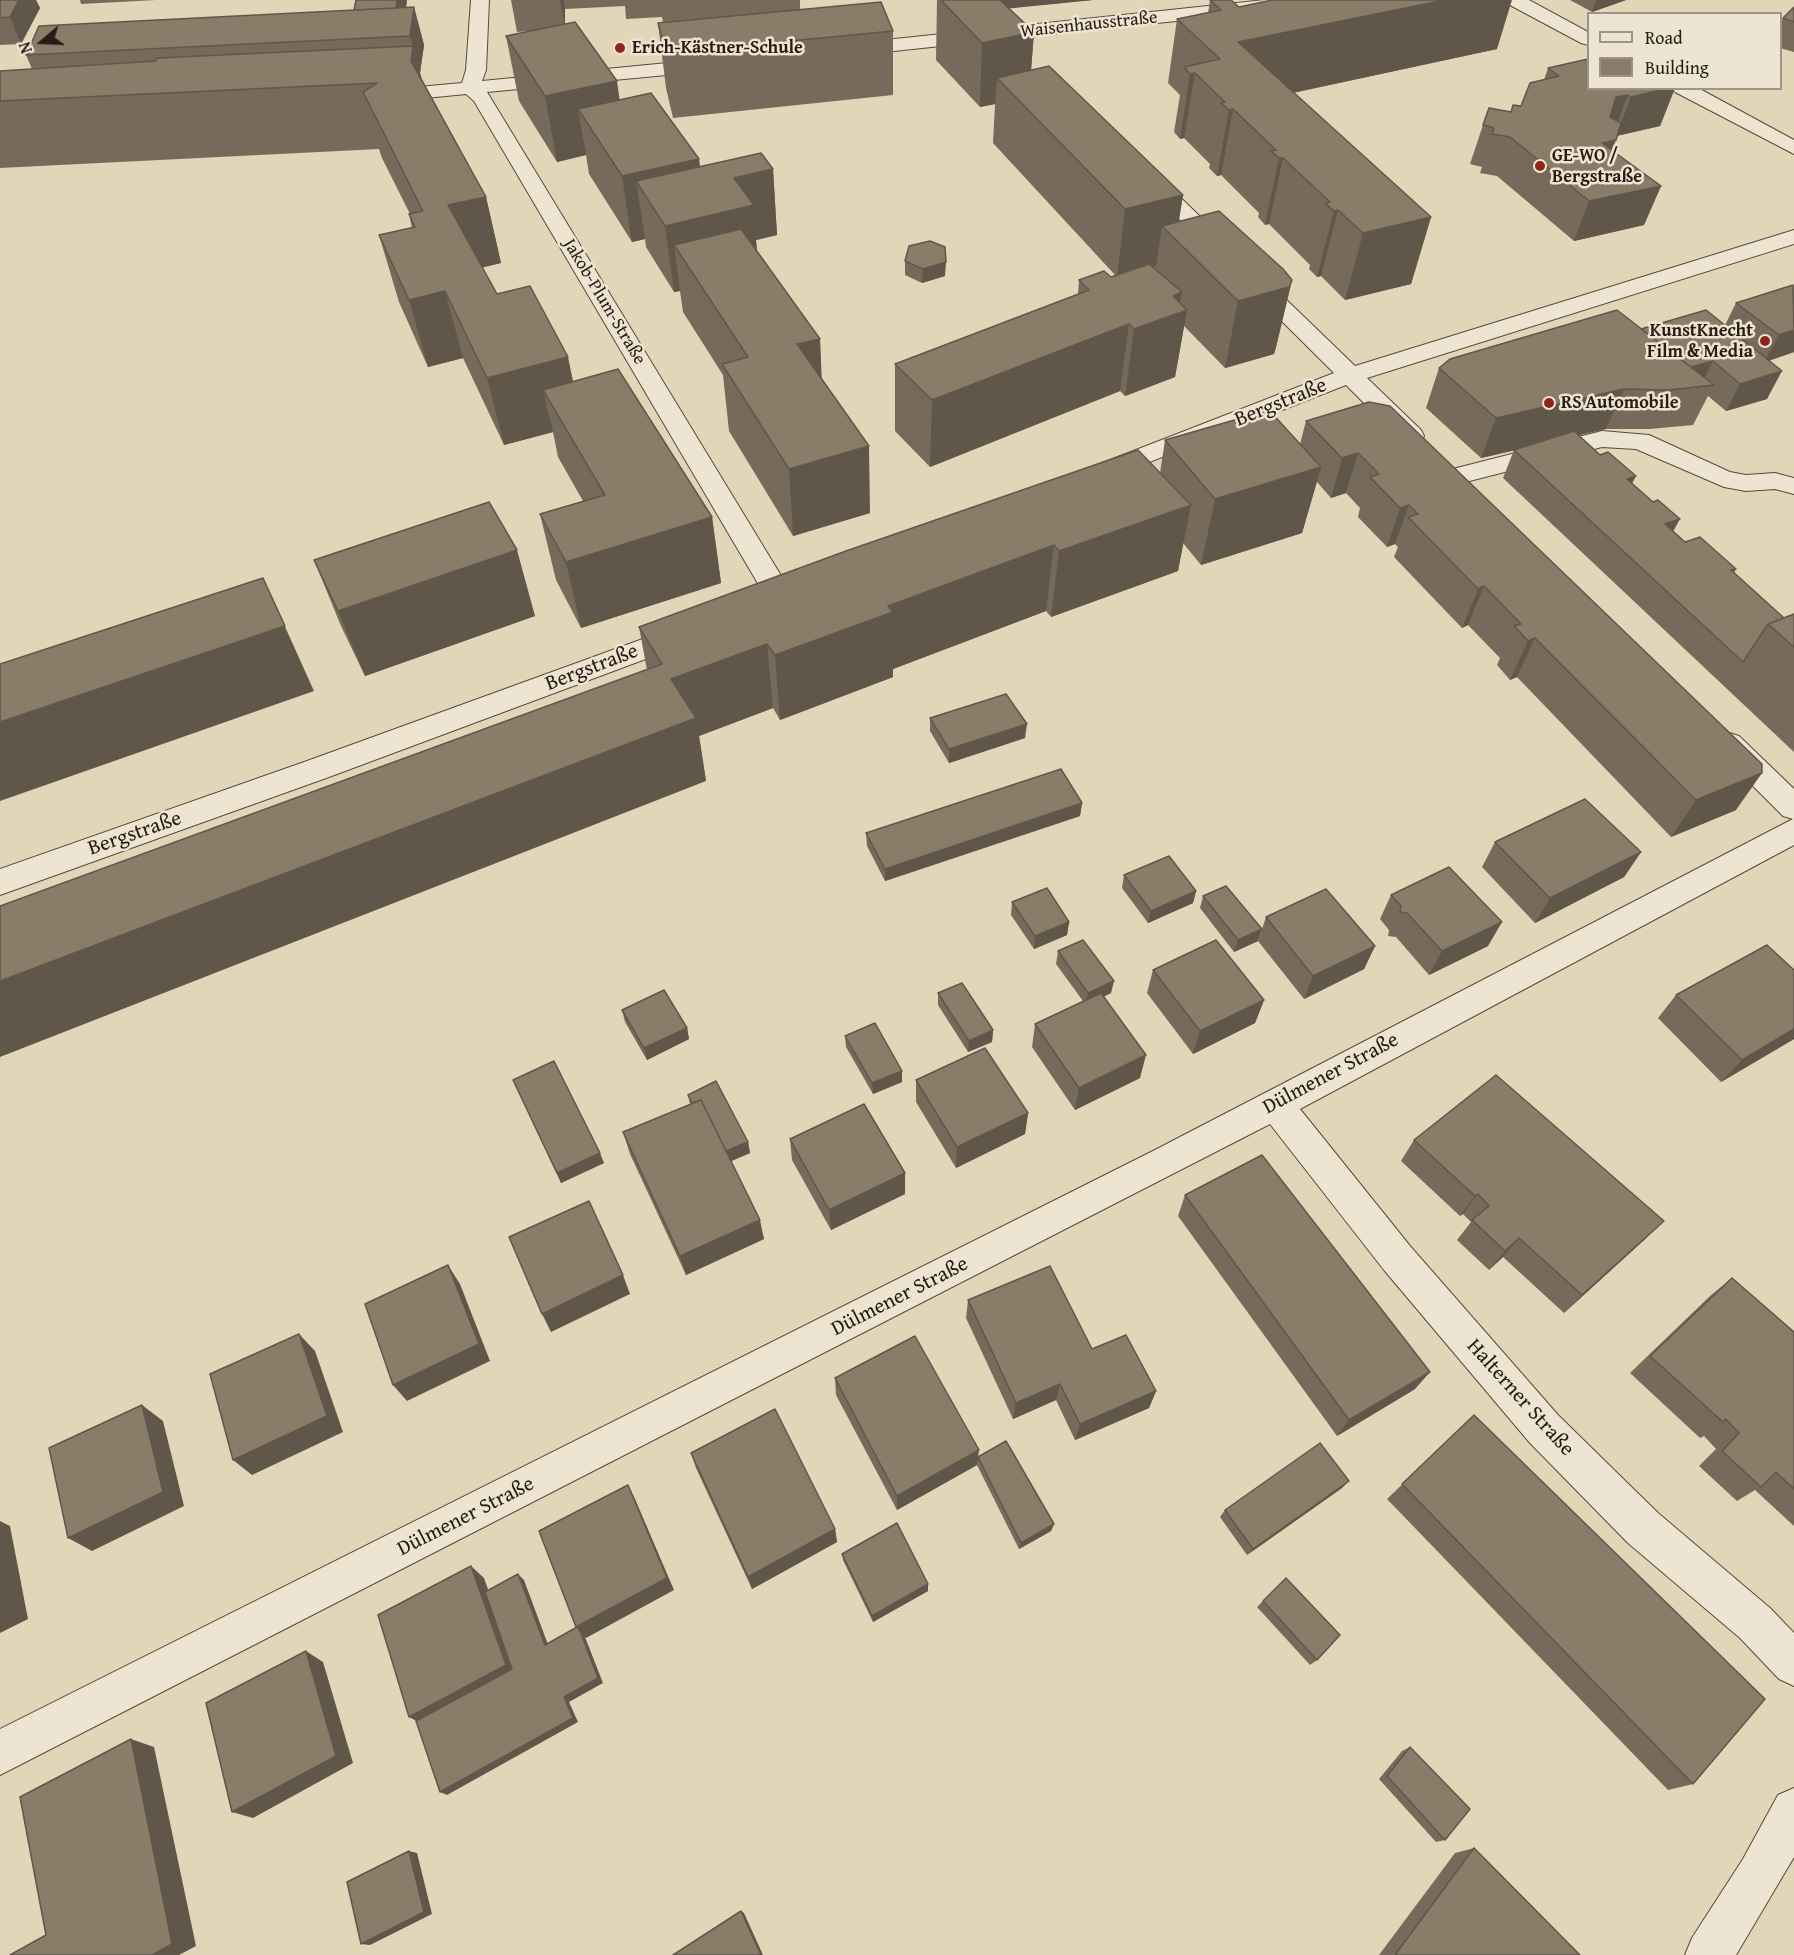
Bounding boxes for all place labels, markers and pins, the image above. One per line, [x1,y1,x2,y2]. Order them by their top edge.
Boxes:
place label: Erich-Kästner-Schule [632,37,803,59]
marker: Erich-Kästner-Schule [613,41,627,55]
place label: GE-WO / Bergstraße [1552,145,1642,188]
marker: GE-WO / Bergstraße [1533,159,1547,173]
place label: KunstKnecht Film & Media [1647,320,1753,362]
marker: KunstKnecht Film & Media [1758,334,1772,348]
place label: RS Automobile [1561,392,1679,414]
marker: RS Automobile [1542,396,1556,410]

